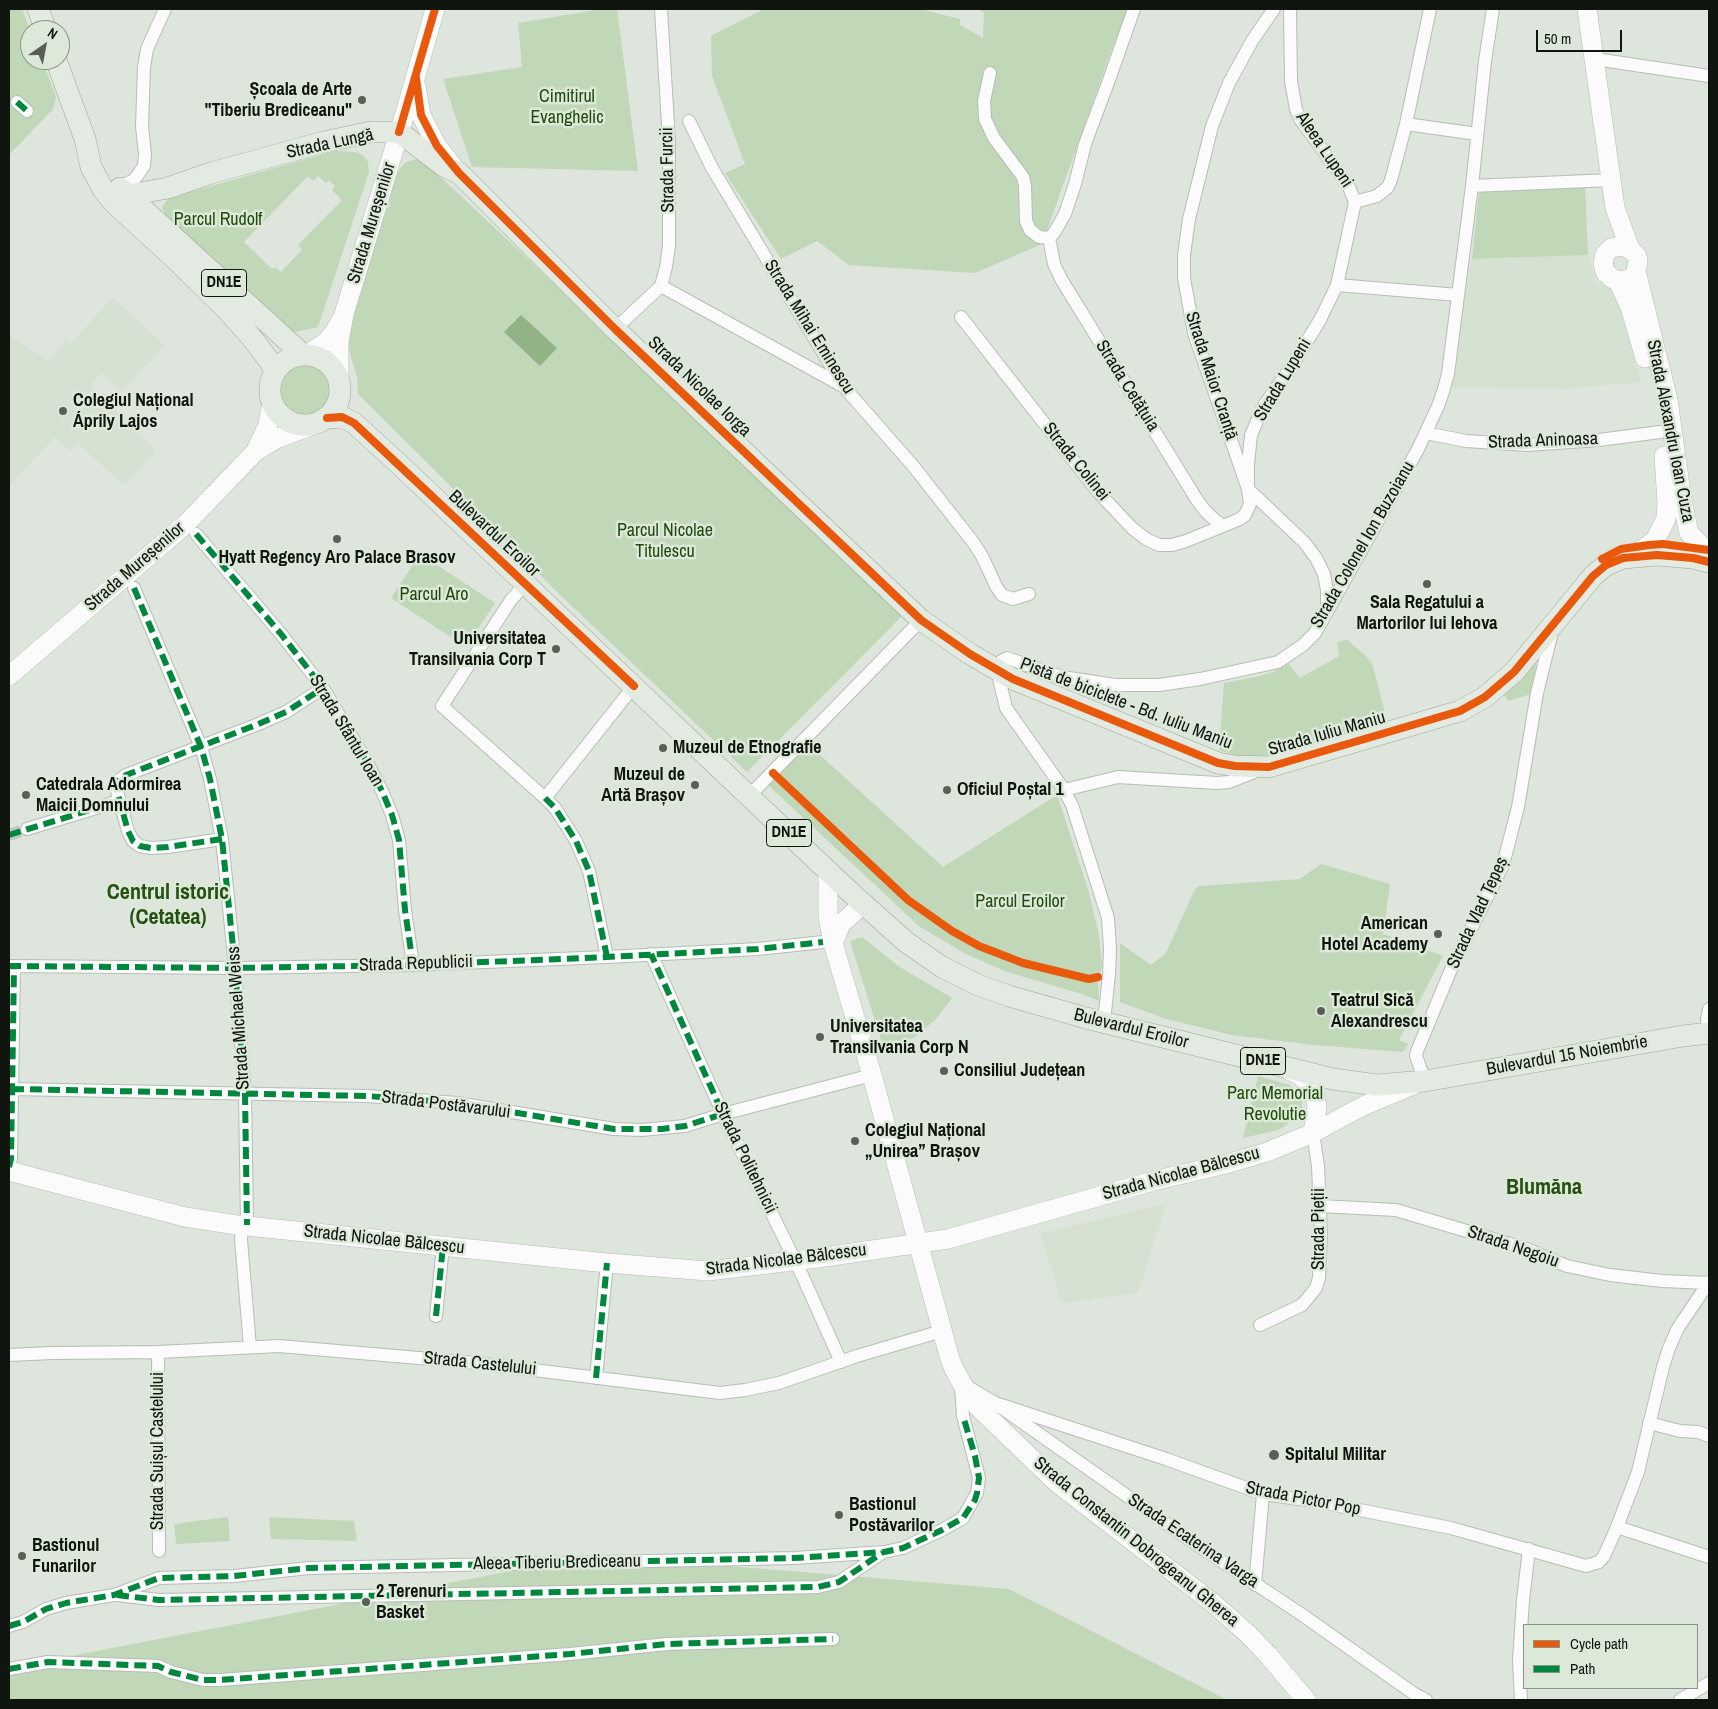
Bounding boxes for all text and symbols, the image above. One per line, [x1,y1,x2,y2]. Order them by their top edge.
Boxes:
north arrow [20,20,70,70]
scale bar [1538,20,1624,52]
text: N [44,23,61,43]
text: 50 m [1544,28,1571,49]
place label: Școala de Arte "Tiberiu Brediceanu" [205,79,352,122]
park label: Cimitirul Evanghelic [530,86,604,128]
marker: Școala de Arte "Tiberiu Brediceanu" [356,94,368,106]
street label: Aleea Lupeni [1291,108,1357,192]
street label: Strada Lungă [284,124,376,164]
street label: Strada Furcii [656,127,680,213]
street label: Strada Mureșenilor [343,160,401,286]
park label: Parcul Rudolf [174,209,262,231]
street label: Strada Mihai Eminescu [759,256,859,398]
road number: DN1E [202,270,246,296]
street label: Strada Maior Cranță [1180,309,1242,443]
street label: Strada Nicolae Iorga [643,332,755,442]
street label: Strada Lupeni [1250,335,1316,425]
street label: Strada Cetățuia [1090,336,1164,436]
street label: Strada Alexandru Ioan Cuza [1642,338,1698,524]
place label: Colegiul Național Áprily Lajos [73,390,194,432]
marker: Colegiul Național Áprily Lajos [57,405,69,417]
street label: Strada Colinei [1038,419,1114,505]
street label: Strada Aninoasa [1488,428,1598,454]
street label: Strada Colonel Ion Buzoianu [1306,458,1420,632]
street label: Bulevardul Eroilor [444,486,544,582]
street label: Strada Mureșenilor [81,518,189,616]
park label: Parcul Nicolae Titulescu [617,520,713,562]
marker: Hyatt Regency Aro Palace Brasov [331,533,343,545]
place label: Hyatt Regency Aro Palace Brasov [218,547,456,569]
marker: Sala Regatului a Martorilor lui Iehova [1421,578,1433,590]
park label: Parcul Aro [400,584,468,606]
place label: Sala Regatului a Martorilor lui Iehova [1356,592,1498,634]
place label: Universitatea Transilvania Corp T [409,628,546,670]
marker: Universitatea Transilvania Corp T [550,643,562,655]
street label: Pistă de biciclete - Bd. Iuliu Maniu [1017,653,1235,755]
street label: Strada Sfântul Ioan [304,671,388,791]
street label: Strada Iuliu Maniu [1266,707,1388,761]
place label: Muzeul de Etnografie [673,737,821,759]
marker: Muzeul de Etnografie [657,742,669,754]
place label: Muzeul de Artă Brașov [601,764,685,806]
place label: Catedrala Adormirea Maicii Domnului [36,774,181,816]
marker: Muzeul de Artă Brașov [689,779,701,791]
place label: Oficiul Poștal 1 [957,779,1064,801]
marker: Oficiul Poștal 1 [941,784,953,796]
marker: Catedrala Adormirea Maicii Domnului [20,789,32,801]
road number: DN1E [766,820,812,846]
street label: Strada Vlad Țepeș [1443,854,1513,972]
district label: Centrul istoric (Cetatea) [107,880,229,931]
park label: Parcul Eroilor [975,891,1065,913]
place label: American Hotel Academy [1321,913,1428,956]
marker: American Hotel Academy [1432,928,1444,940]
street label: Strada Michael Weiss [223,945,255,1091]
street label: Strada Republicii [359,951,473,977]
place label: Teatrul Sică Alexandrescu [1331,990,1428,1032]
street label: Bulevardul Eroilor [1071,1004,1191,1054]
marker: Teatrul Sică Alexandrescu [1315,1005,1327,1017]
place label: Universitatea Transilvania Corp N [830,1016,969,1058]
marker: Universitatea Transilvania Corp N [814,1031,826,1043]
street label: Bulevardul 15 Noiembrie [1485,1031,1649,1081]
road number: DN1E [1240,1048,1286,1074]
place label: Consiliul Județean [954,1060,1085,1082]
marker: Consiliul Județean [938,1065,950,1077]
park label: Parc Memorial Revolutie [1227,1083,1323,1126]
street label: Strada Postăvarului [380,1086,512,1124]
street label: Strada Politehnicii [709,1099,781,1217]
place label: Colegiul Național „Unirea” Brașov [865,1120,986,1162]
marker: Colegiul Național „Unirea” Brașov [849,1135,861,1147]
street label: Strada Nicolae Bălcescu [1100,1143,1262,1205]
district label: Blumăna [1506,1175,1582,1201]
street label: Strada Pieții [1308,1188,1330,1270]
street label: Strada Nicolae Bălcescu [303,1221,465,1259]
street label: Strada Negoiu [1464,1221,1562,1273]
street label: Strada Nicolae Bălcescu [704,1239,868,1281]
street label: Strada Castelului [423,1347,537,1381]
street label: Strada Suișul Castelului [147,1372,169,1530]
place label: Spitalul Militar [1285,1444,1386,1466]
marker: Spitalul Militar [1267,1448,1281,1462]
street label: Strada Constantin Dobrogeanu Gherea [1029,1453,1243,1631]
street label: Strada Pictor Pop [1244,1477,1362,1521]
street label: Strada Ecaterina Varga [1123,1489,1263,1593]
place label: Bastionul Postăvarilor [849,1494,934,1536]
marker: Bastionul Postăvarilor [833,1509,845,1521]
place label: Bastionul Funarilor [32,1535,99,1578]
marker: Bastionul Funarilor [16,1550,28,1562]
street label: Aleea Tiberiu Brediceanu [473,1551,641,1575]
place label: 2 Terenuri Basket [376,1581,446,1624]
marker: 2 Terenuri Basket [360,1596,372,1608]
legend [1523,1624,1698,1689]
text: Cycle path [1570,1633,1628,1654]
text: Path [1570,1658,1595,1679]

